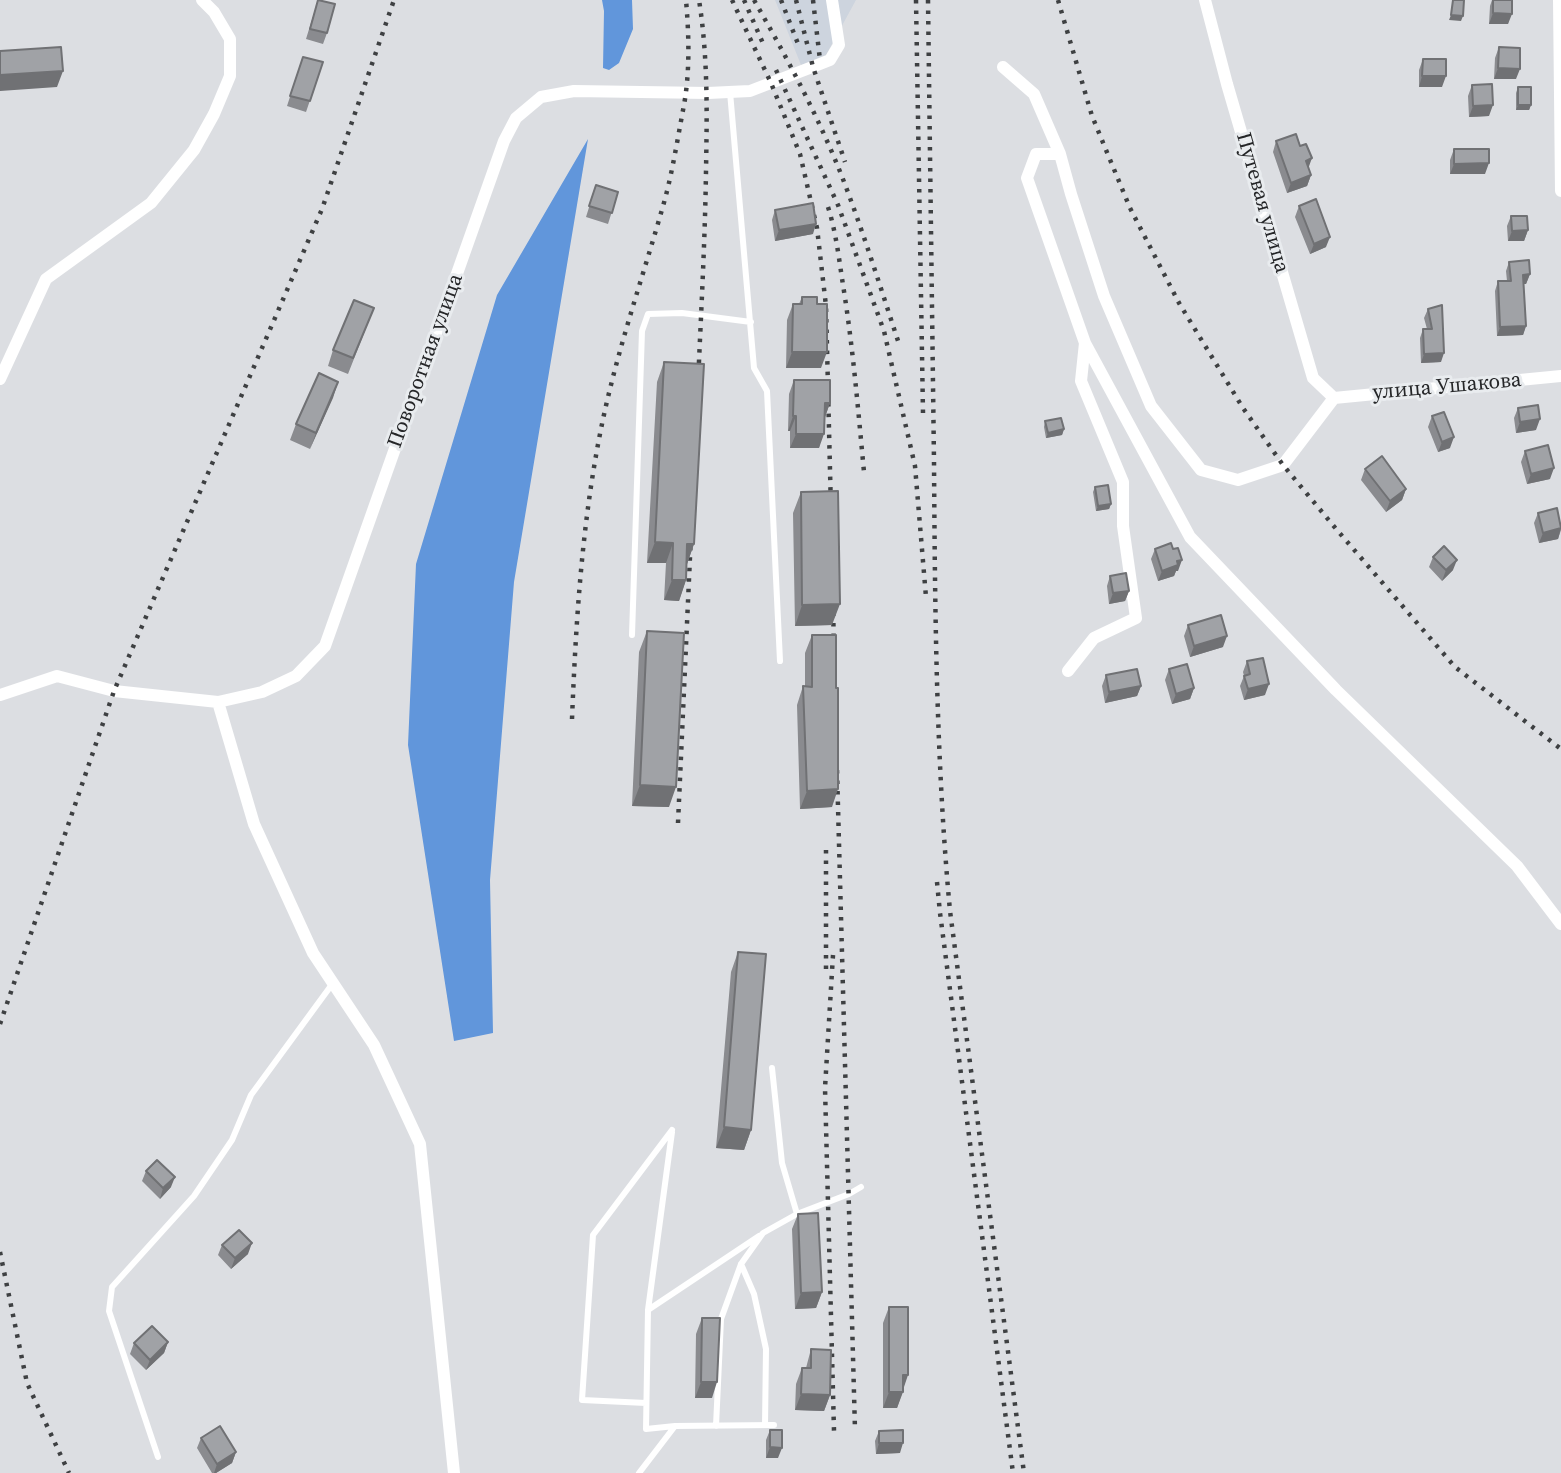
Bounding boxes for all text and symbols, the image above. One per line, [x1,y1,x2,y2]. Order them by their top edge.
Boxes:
street label: Путевая улица [1230,130,1294,276]
street label: Поворотная улица [383,270,469,452]
street label: улица Ушакова [1371,368,1523,406]

